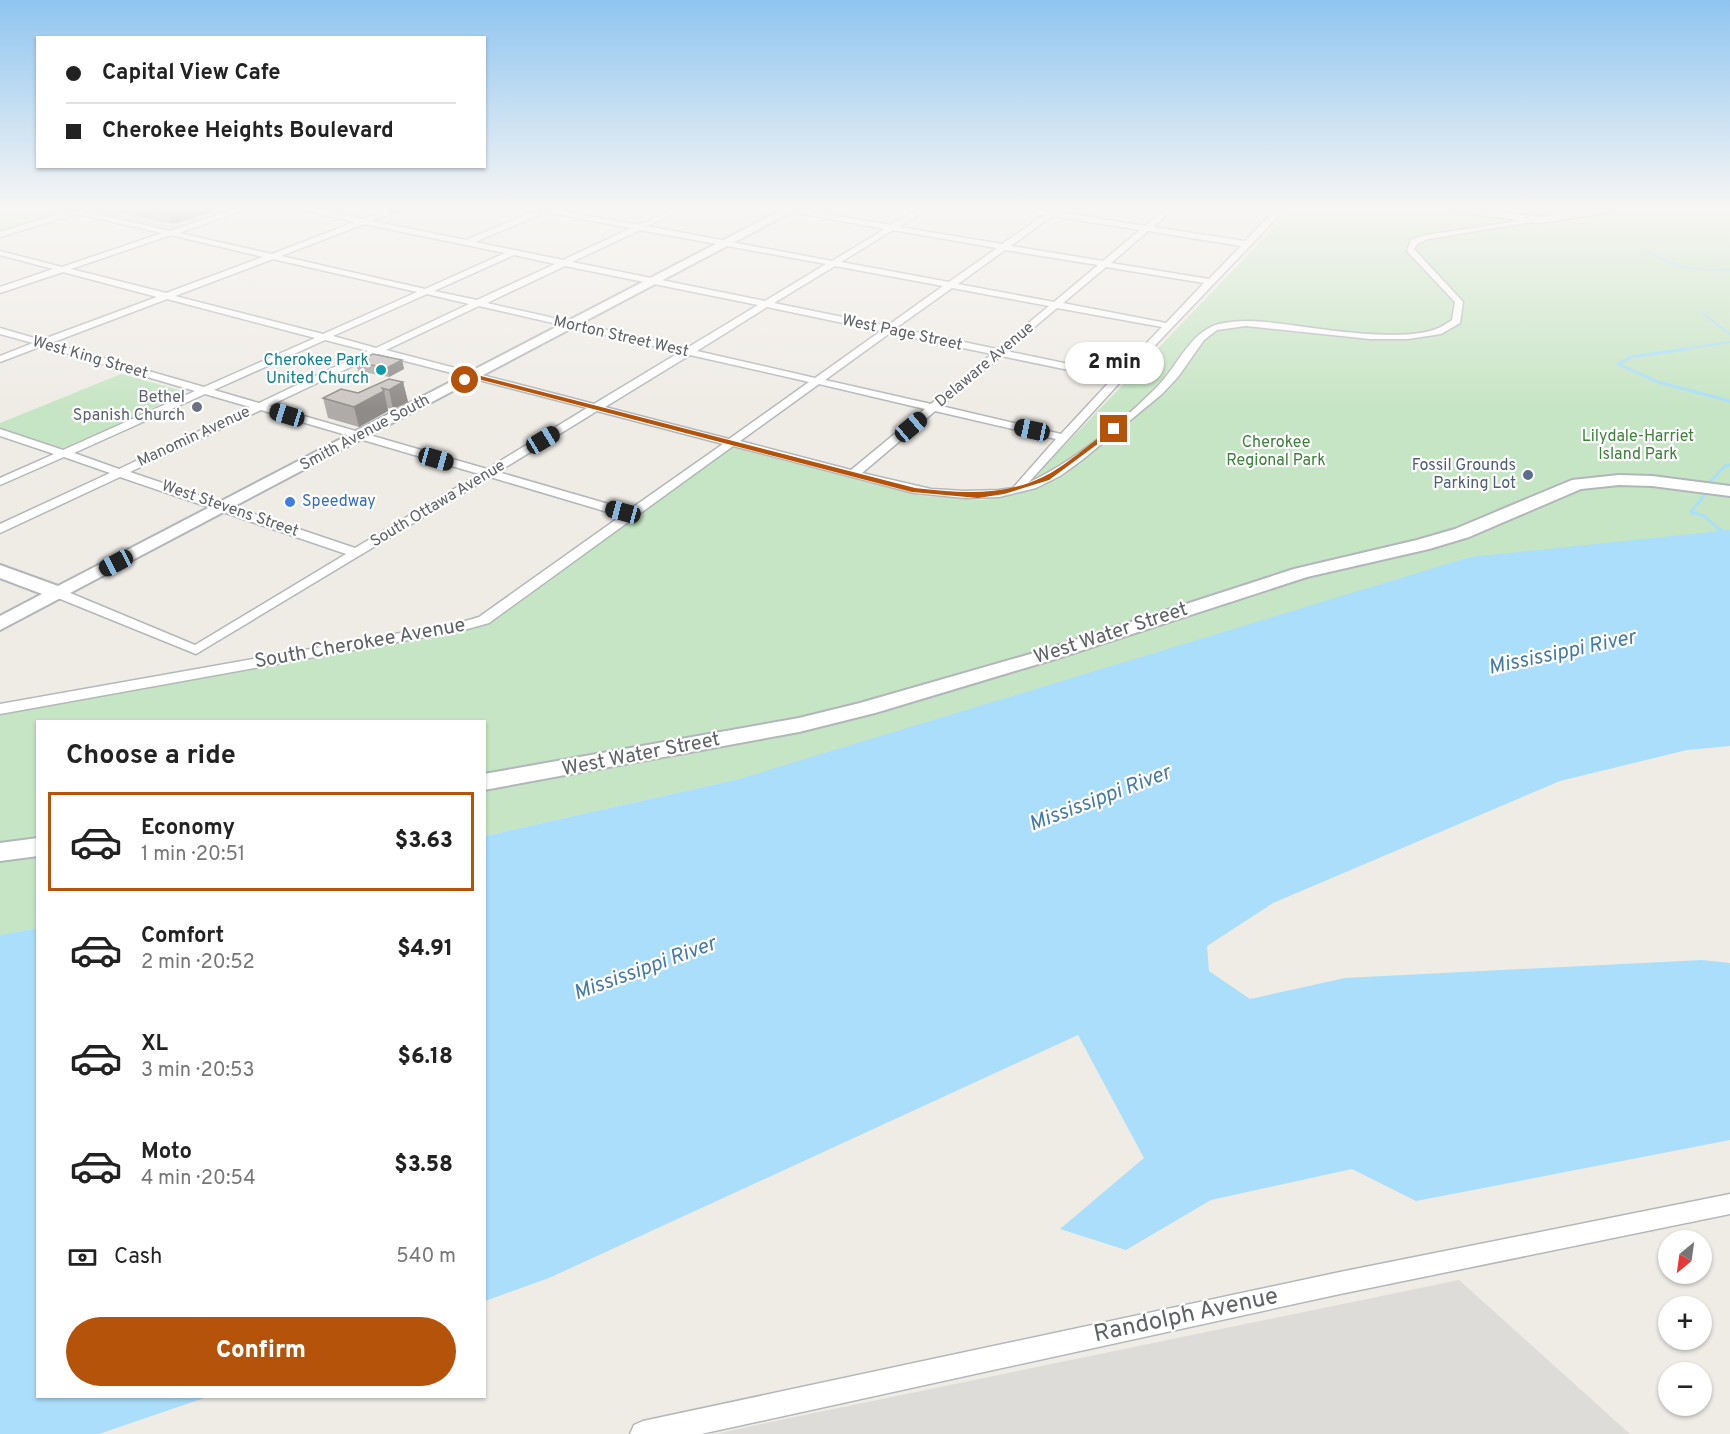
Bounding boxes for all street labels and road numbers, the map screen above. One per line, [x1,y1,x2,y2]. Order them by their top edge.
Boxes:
street label: West Page Street [840,310,964,356]
street label: Morton Street West [551,312,691,362]
street label: Delaware Avenue [932,318,1038,412]
street label: West King Street [30,332,150,384]
street label: Smith Avenue South [297,390,433,476]
street label: Manomin Avenue [134,402,254,472]
street label: South Ottawa Avenue [367,456,509,552]
street label: West Stevens Street [159,476,301,542]
street label: West Water Street [1031,597,1191,671]
street label: South Cherokee Avenue [252,613,468,675]
street label: West Water Street [560,727,722,783]
street label: Randolph Avenue [1091,1282,1281,1350]

